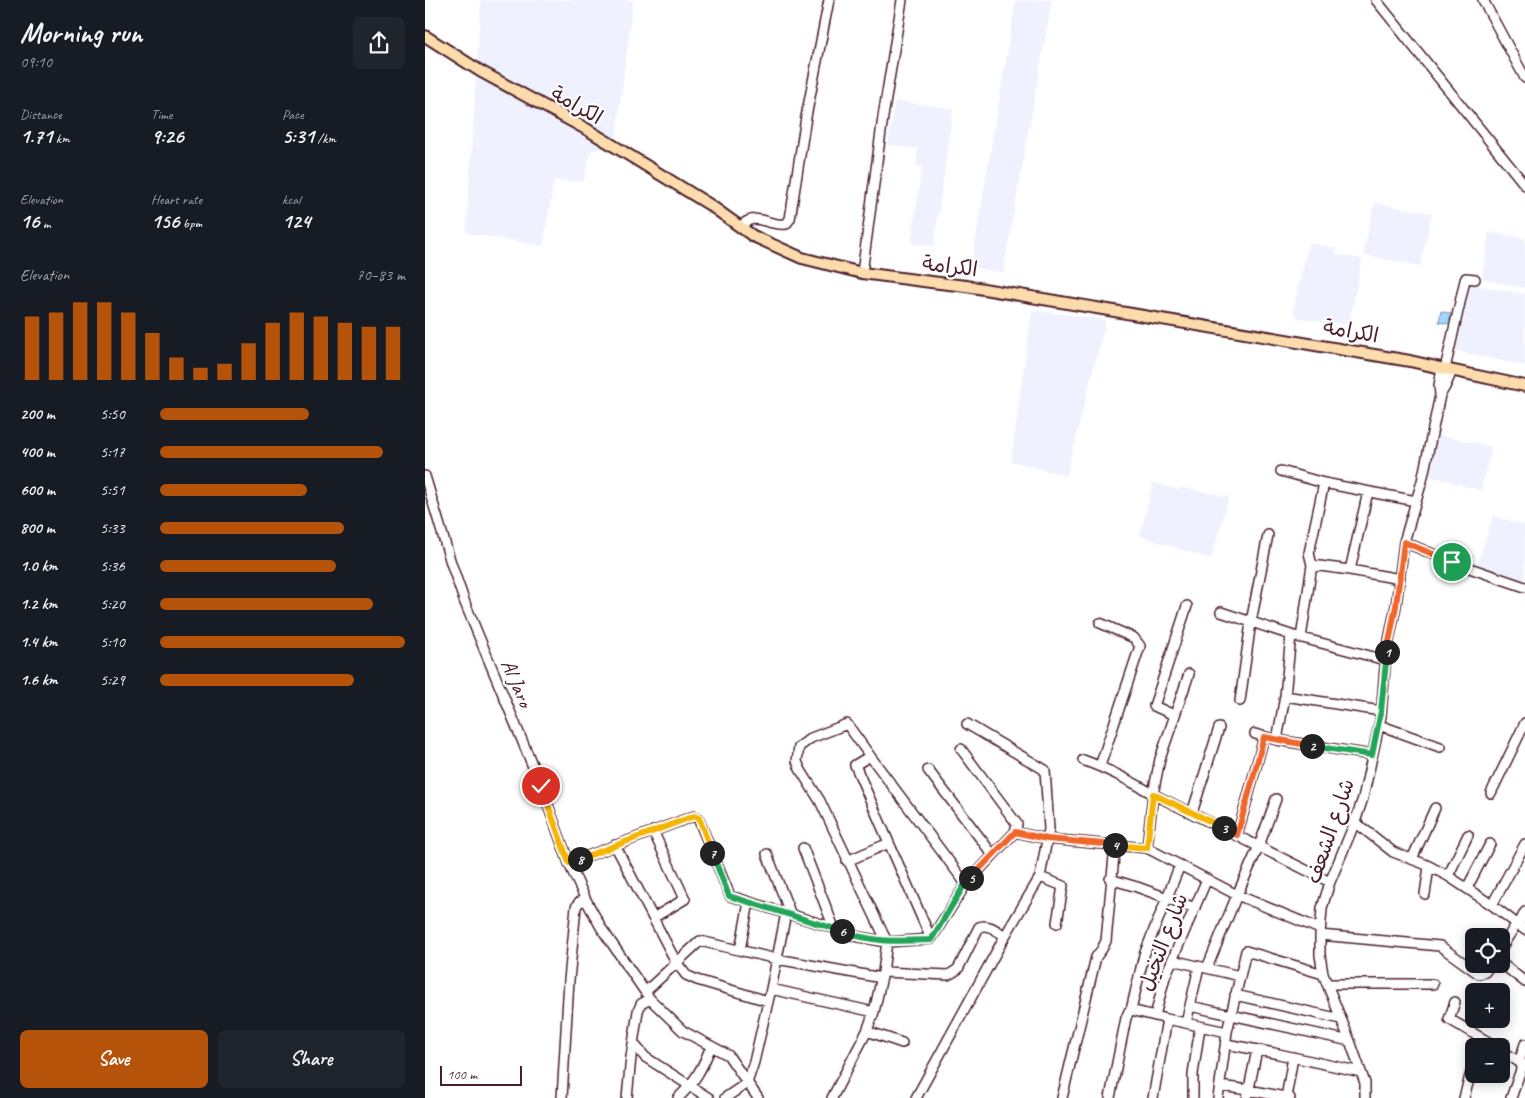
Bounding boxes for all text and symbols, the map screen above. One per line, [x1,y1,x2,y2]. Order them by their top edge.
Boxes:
text: Morning run [20,15,142,50]
button: share [353,17,405,69]
text: 09:10 [20,52,52,72]
street label: الكرامة [546,80,608,130]
text: Distance [20,106,62,123]
text: Time [151,106,172,123]
text: Pace [282,106,304,123]
text: 1.71 [20,123,52,149]
text: 9:26 [151,123,184,149]
text: 5:31 [282,123,314,149]
text: km [52,130,70,147]
text: /km [314,130,336,147]
text: Elevation [20,191,63,208]
text: Heart rate [151,191,202,208]
text: kcal [282,191,301,208]
text: 16 [20,208,39,234]
text: 156 [151,208,179,234]
text: 124 [282,208,310,234]
text: m [39,215,51,232]
text: bpm [179,215,202,232]
street label: الكرامة [921,250,979,282]
text: Elevation [20,265,69,285]
text: 70–83 m [356,265,405,285]
street label: الكرامة [1321,313,1381,349]
text: 200 m [20,404,55,424]
text: 5:50 [100,404,125,424]
text: 400 m [20,442,55,462]
text: 5:17 [100,442,125,462]
text: 600 m [20,480,55,500]
text: 5:51 [100,480,125,500]
text: 800 m [20,518,55,538]
text: 5:33 [100,518,125,538]
pin [1431,541,1473,583]
icon: arrive [1438,548,1466,576]
text: 1.0 km [20,556,57,576]
text: 5:36 [100,556,125,576]
text: 1.2 km [20,594,57,614]
text: 5:20 [100,594,125,614]
text: 1.4 km [20,632,57,652]
text: 5:10 [100,632,125,652]
pin: 1 [1375,640,1399,664]
text: 1 [1384,644,1391,661]
street label: Al Jaro [495,655,540,713]
text: 1.6 km [20,670,58,690]
text: 5:29 [100,670,125,690]
pin: 2 [1299,734,1325,758]
text: 2 [1309,738,1316,755]
pin [520,765,562,807]
icon: check [527,772,555,800]
street label: شارع الشعف [1300,775,1362,887]
pin: 3 [1211,816,1237,840]
text: 3 [1221,820,1228,837]
pin: 4 [1103,832,1127,858]
text: 4 [1112,837,1119,854]
pin: 7 [699,840,725,866]
text: 7 [709,845,716,862]
pin: 8 [567,846,593,872]
text: 8 [577,851,584,868]
pin: 5 [959,866,983,890]
text: 5 [968,870,975,887]
street label: شارع النخيل [1132,889,1195,995]
pin: 6 [829,918,855,944]
text: 6 [839,923,846,940]
map controls [1465,928,1510,1083]
button: locate [1465,928,1510,973]
button: + [1465,983,1510,1028]
button: Save [20,1030,208,1088]
button: Share [218,1030,405,1088]
button: − [1465,1038,1510,1083]
scale bar [440,1063,523,1086]
text: 100 m [447,1066,477,1083]

